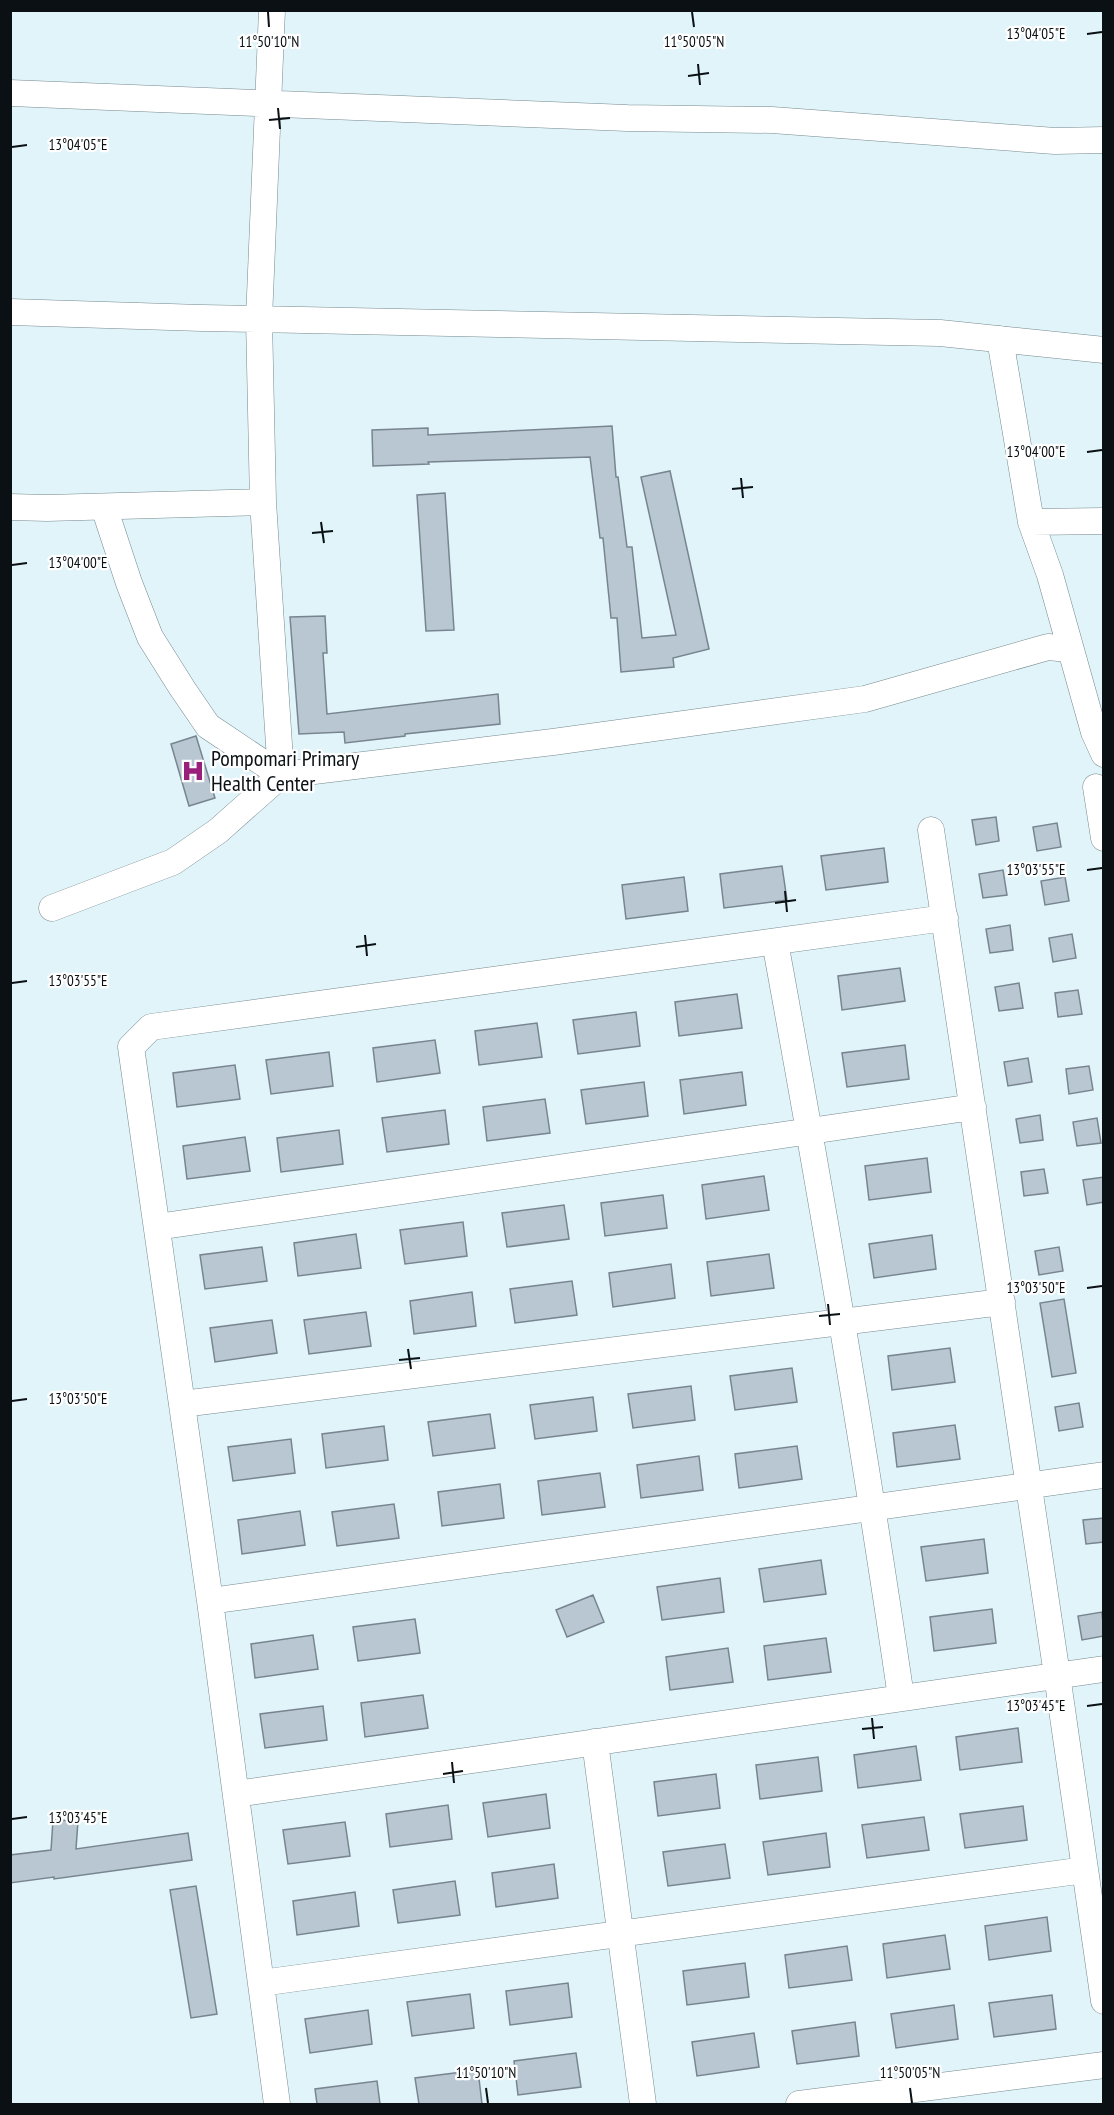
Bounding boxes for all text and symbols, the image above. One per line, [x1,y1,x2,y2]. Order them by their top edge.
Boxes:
text: 13°04'05"E [1006,24,1066,43]
text: 11°50'10"N [239,32,299,51]
text: 11°50'05"N [664,32,724,51]
text: 13°04'05"E [48,135,108,154]
text: 13°04'00"E [1006,442,1066,461]
text: 13°04'00"E [48,553,108,572]
place label: Pompomari Primary Health Center [211,744,360,797]
hospital icon: Pompomari Primary Health Center [180,758,206,784]
text: 13°03'55"E [1006,860,1066,879]
text: 13°03'55"E [48,971,108,990]
text: 13°03'50"E [1006,1278,1066,1297]
text: 13°03'50"E [48,1389,108,1408]
text: 13°03'45"E [1006,1696,1066,1715]
text: 13°03'45"E [48,1808,108,1827]
text: 11°50'10"N [456,2063,516,2082]
text: 11°50'05"N [880,2063,940,2082]

